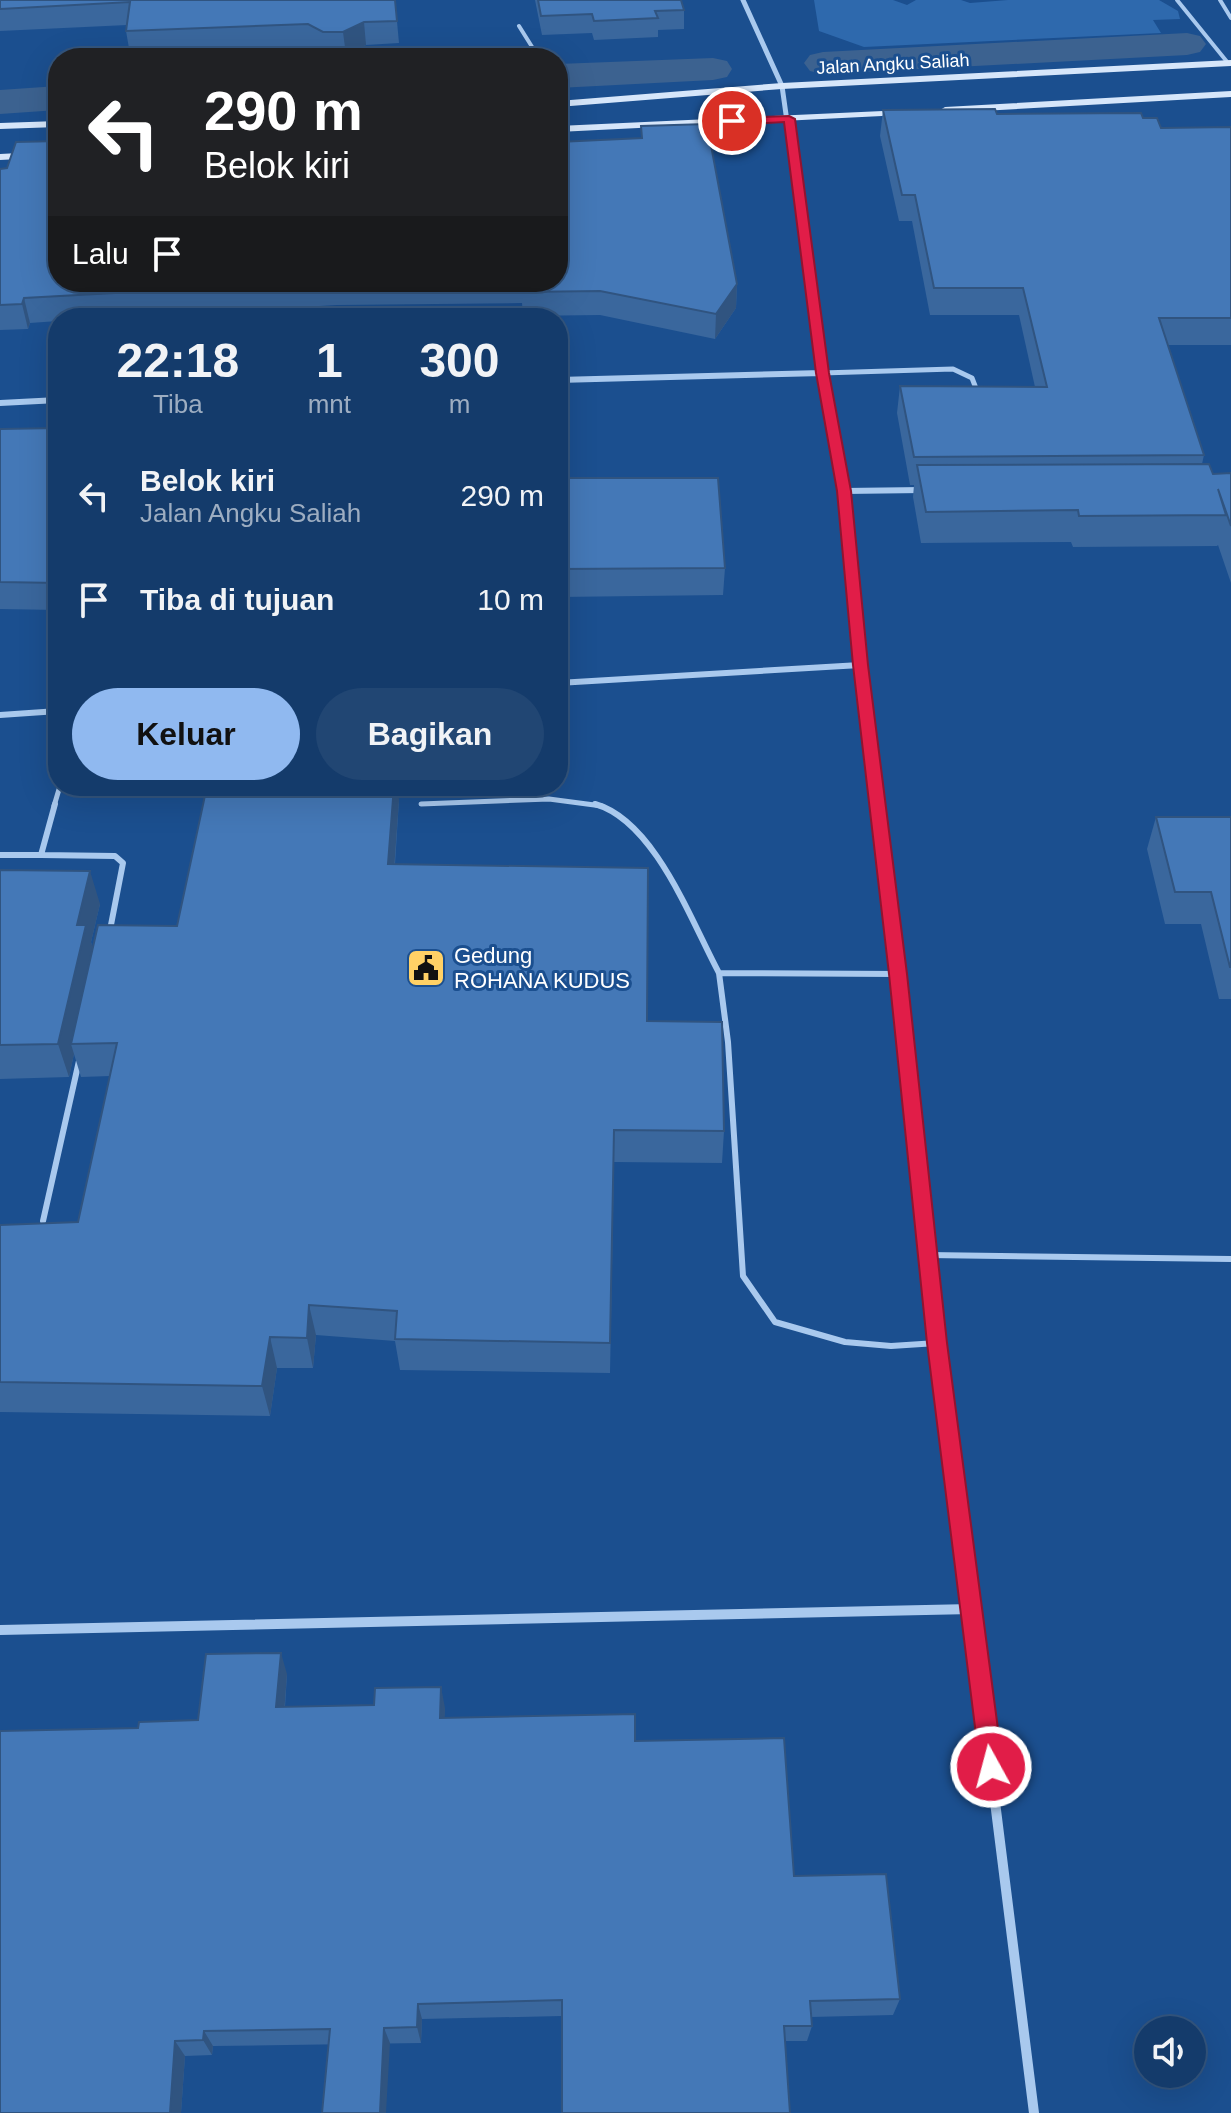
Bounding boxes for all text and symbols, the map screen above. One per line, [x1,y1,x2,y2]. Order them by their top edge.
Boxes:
street label: Jalan Angku Saliah [816,50,970,78]
text: 290 m [204,79,363,142]
icon: left [72,80,176,184]
pin [698,87,766,155]
icon: arrive [710,99,754,143]
text: Belok kiri [204,145,350,186]
icon: arrive [145,232,189,276]
text: Lalu [72,237,129,270]
text: 22:18 [116,334,239,387]
text: 1 [316,334,343,387]
text: 300 [419,334,500,387]
text: Tiba [153,389,203,419]
text: mnt [308,389,351,419]
text: m [449,389,470,419]
text: Belok kiri [140,464,275,497]
icon: left [72,474,116,518]
text: 290 m [461,479,544,512]
text: Jalan Angku Saliah [140,498,361,528]
icon: arrive [72,578,116,622]
text: Tiba di tujuan [140,583,334,616]
text: 10 m [477,583,544,616]
button: Keluar [72,688,300,780]
button: Bagikan [316,688,544,780]
place label: Gedung ROHANA KUDUS [454,943,630,993]
public building icon: Gedung ROHANA KUDUS [405,947,447,989]
position arrow [949,1725,1033,1809]
map controls [1134,2016,1206,2088]
button: sound [1134,2016,1206,2088]

